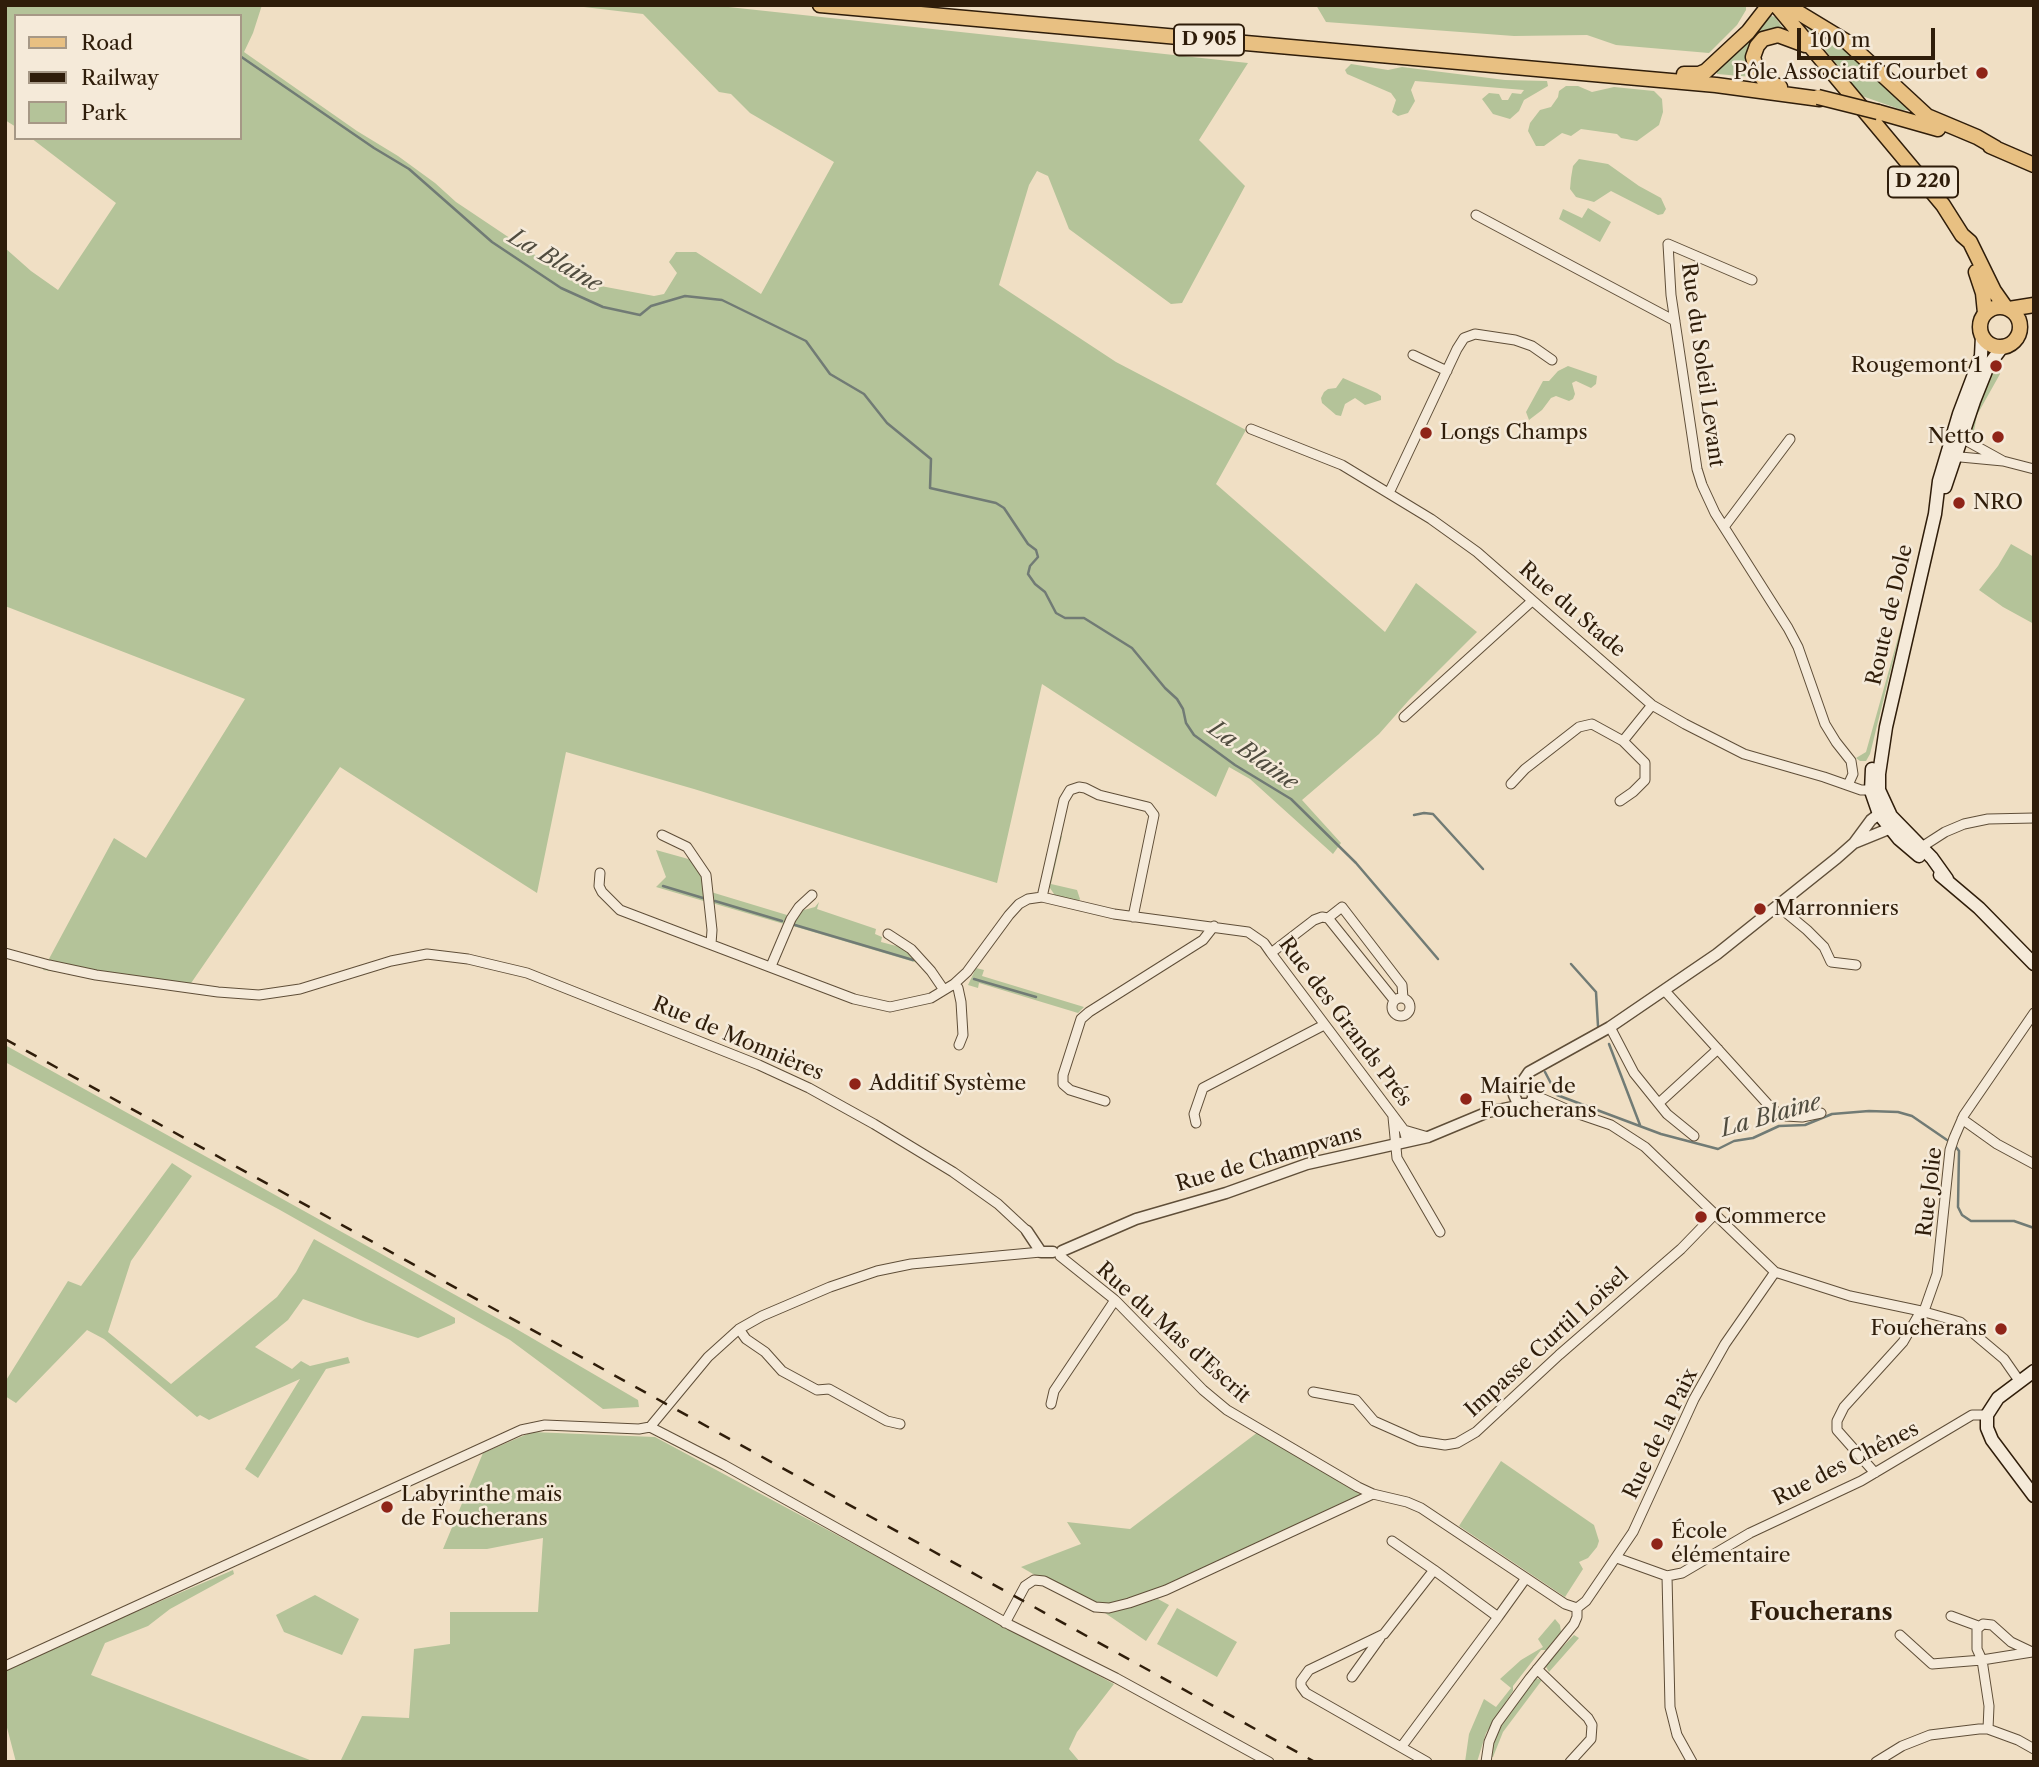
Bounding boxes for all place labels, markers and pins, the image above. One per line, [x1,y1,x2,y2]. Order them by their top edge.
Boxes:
place label: Pôle Associatif Courbet [1733,60,1968,86]
marker: Pôle Associatif Courbet [1974,65,1990,81]
place label: Rougemont 1 [1851,353,1982,379]
marker: Rougemont 1 [1988,358,2004,374]
place label: Longs Champs [1440,420,1588,446]
place label: Netto [1928,424,1984,450]
marker: Longs Champs [1418,425,1434,441]
marker: Netto [1990,429,2006,445]
place label: NRO [1973,490,2023,516]
marker: NRO [1951,495,1967,511]
place label: Marronniers [1774,896,1899,922]
marker: Marronniers [1752,901,1768,917]
place label: Additif Système [869,1071,1026,1097]
place label: Mairie de Foucherans [1480,1074,1597,1124]
marker: Additif Système [847,1076,863,1092]
marker: Mairie de Foucherans [1458,1091,1474,1107]
place label: Commerce [1715,1204,1826,1230]
marker: Commerce [1693,1209,1709,1225]
place label: Foucherans [1870,1316,1987,1342]
marker: Foucherans [1993,1321,2009,1337]
place label: Labyrinthe maïs de Foucherans [401,1482,562,1532]
marker: Labyrinthe maïs de Foucherans [379,1499,395,1515]
place label: École élémentaire [1671,1519,1790,1569]
marker: École élémentaire [1649,1536,1665,1552]

